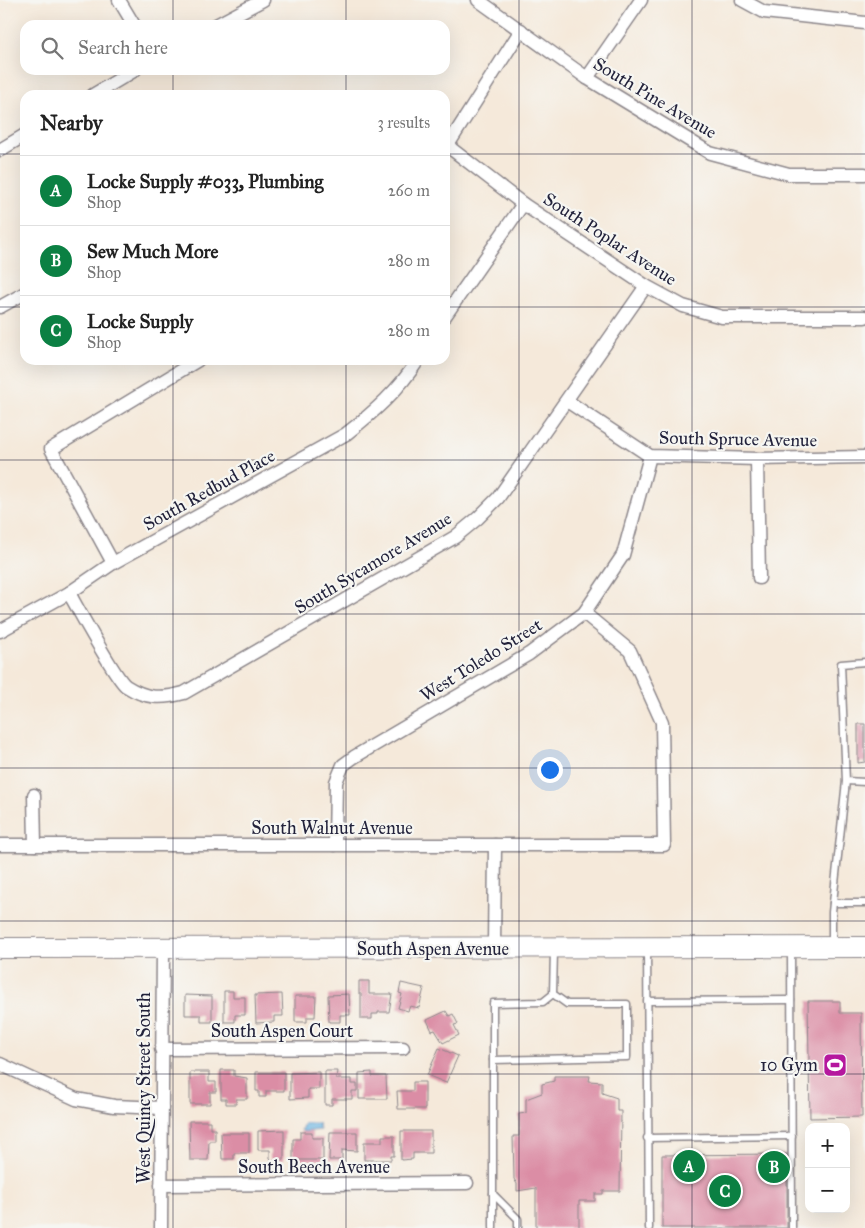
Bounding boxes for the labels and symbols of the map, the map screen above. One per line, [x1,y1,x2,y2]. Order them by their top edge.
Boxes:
street label: South Pine Avenue [589,53,721,143]
street label: South Poplar Avenue [539,188,681,290]
street label: South Spruce Avenue [659,427,817,451]
street label: South Redbud Place [139,445,279,535]
street label: South Sycamore Avenue [290,507,456,619]
street label: West Toledo Street [416,613,547,706]
your location [537,757,563,783]
street label: South Walnut Avenue [251,817,413,839]
street label: South Aspen Avenue [357,938,509,960]
street label: West Quincy Street South [133,992,155,1184]
street label: South Aspen Court [211,1020,354,1042]
sports icon: 10 Gym [822,1052,848,1078]
place label: 10 Gym [760,1054,818,1076]
pin: A [673,1147,705,1185]
pin: B [758,1148,790,1186]
street label: South Beech Avenue [238,1156,390,1178]
pin: C [709,1172,741,1210]

